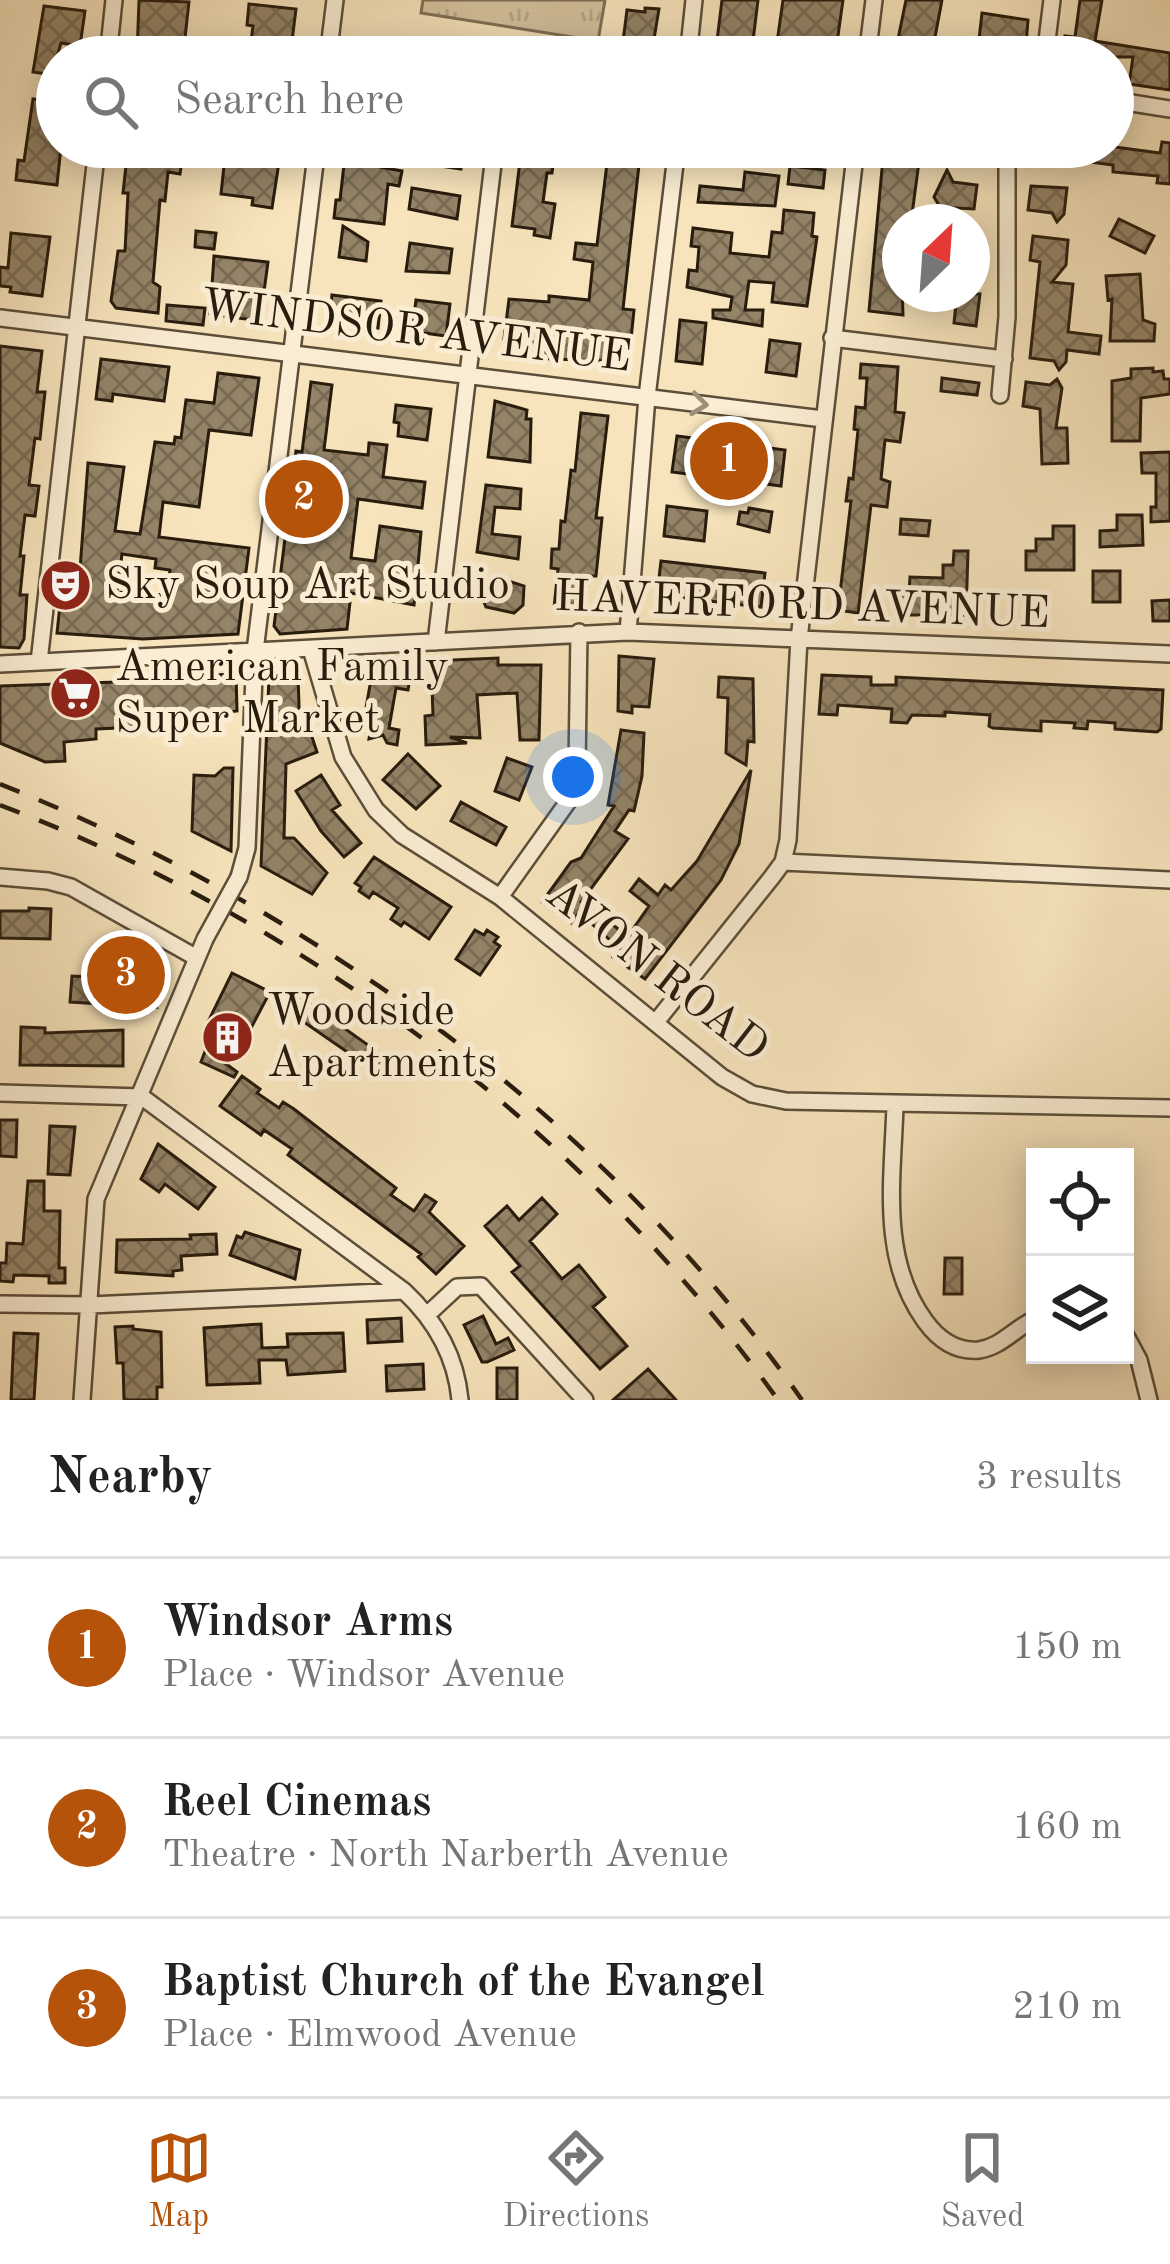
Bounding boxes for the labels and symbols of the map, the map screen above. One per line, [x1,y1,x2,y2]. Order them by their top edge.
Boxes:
north arrow [882,204,990,312]
street label: WINDSOR AVENUE [198,284,634,382]
one-way arrow [689,390,709,416]
pin: 1 [690,416,768,506]
pin: 2 [265,454,343,544]
theatre icon: Sky Soup Art Studio [38,558,94,614]
place label: Sky Soup Art Studio [105,564,510,609]
street label: HAVERFORD AVENUE [553,576,1051,638]
place label: American Family Super Market [115,646,449,743]
supermarket icon: American Family Super Market [48,666,104,722]
your location [543,747,603,807]
street label: AVON ROAD [537,872,775,1072]
pin: 3 [87,930,165,1020]
place label: Woodside Apartments [267,990,497,1087]
building icon: Woodside Apartments [200,1010,256,1066]

